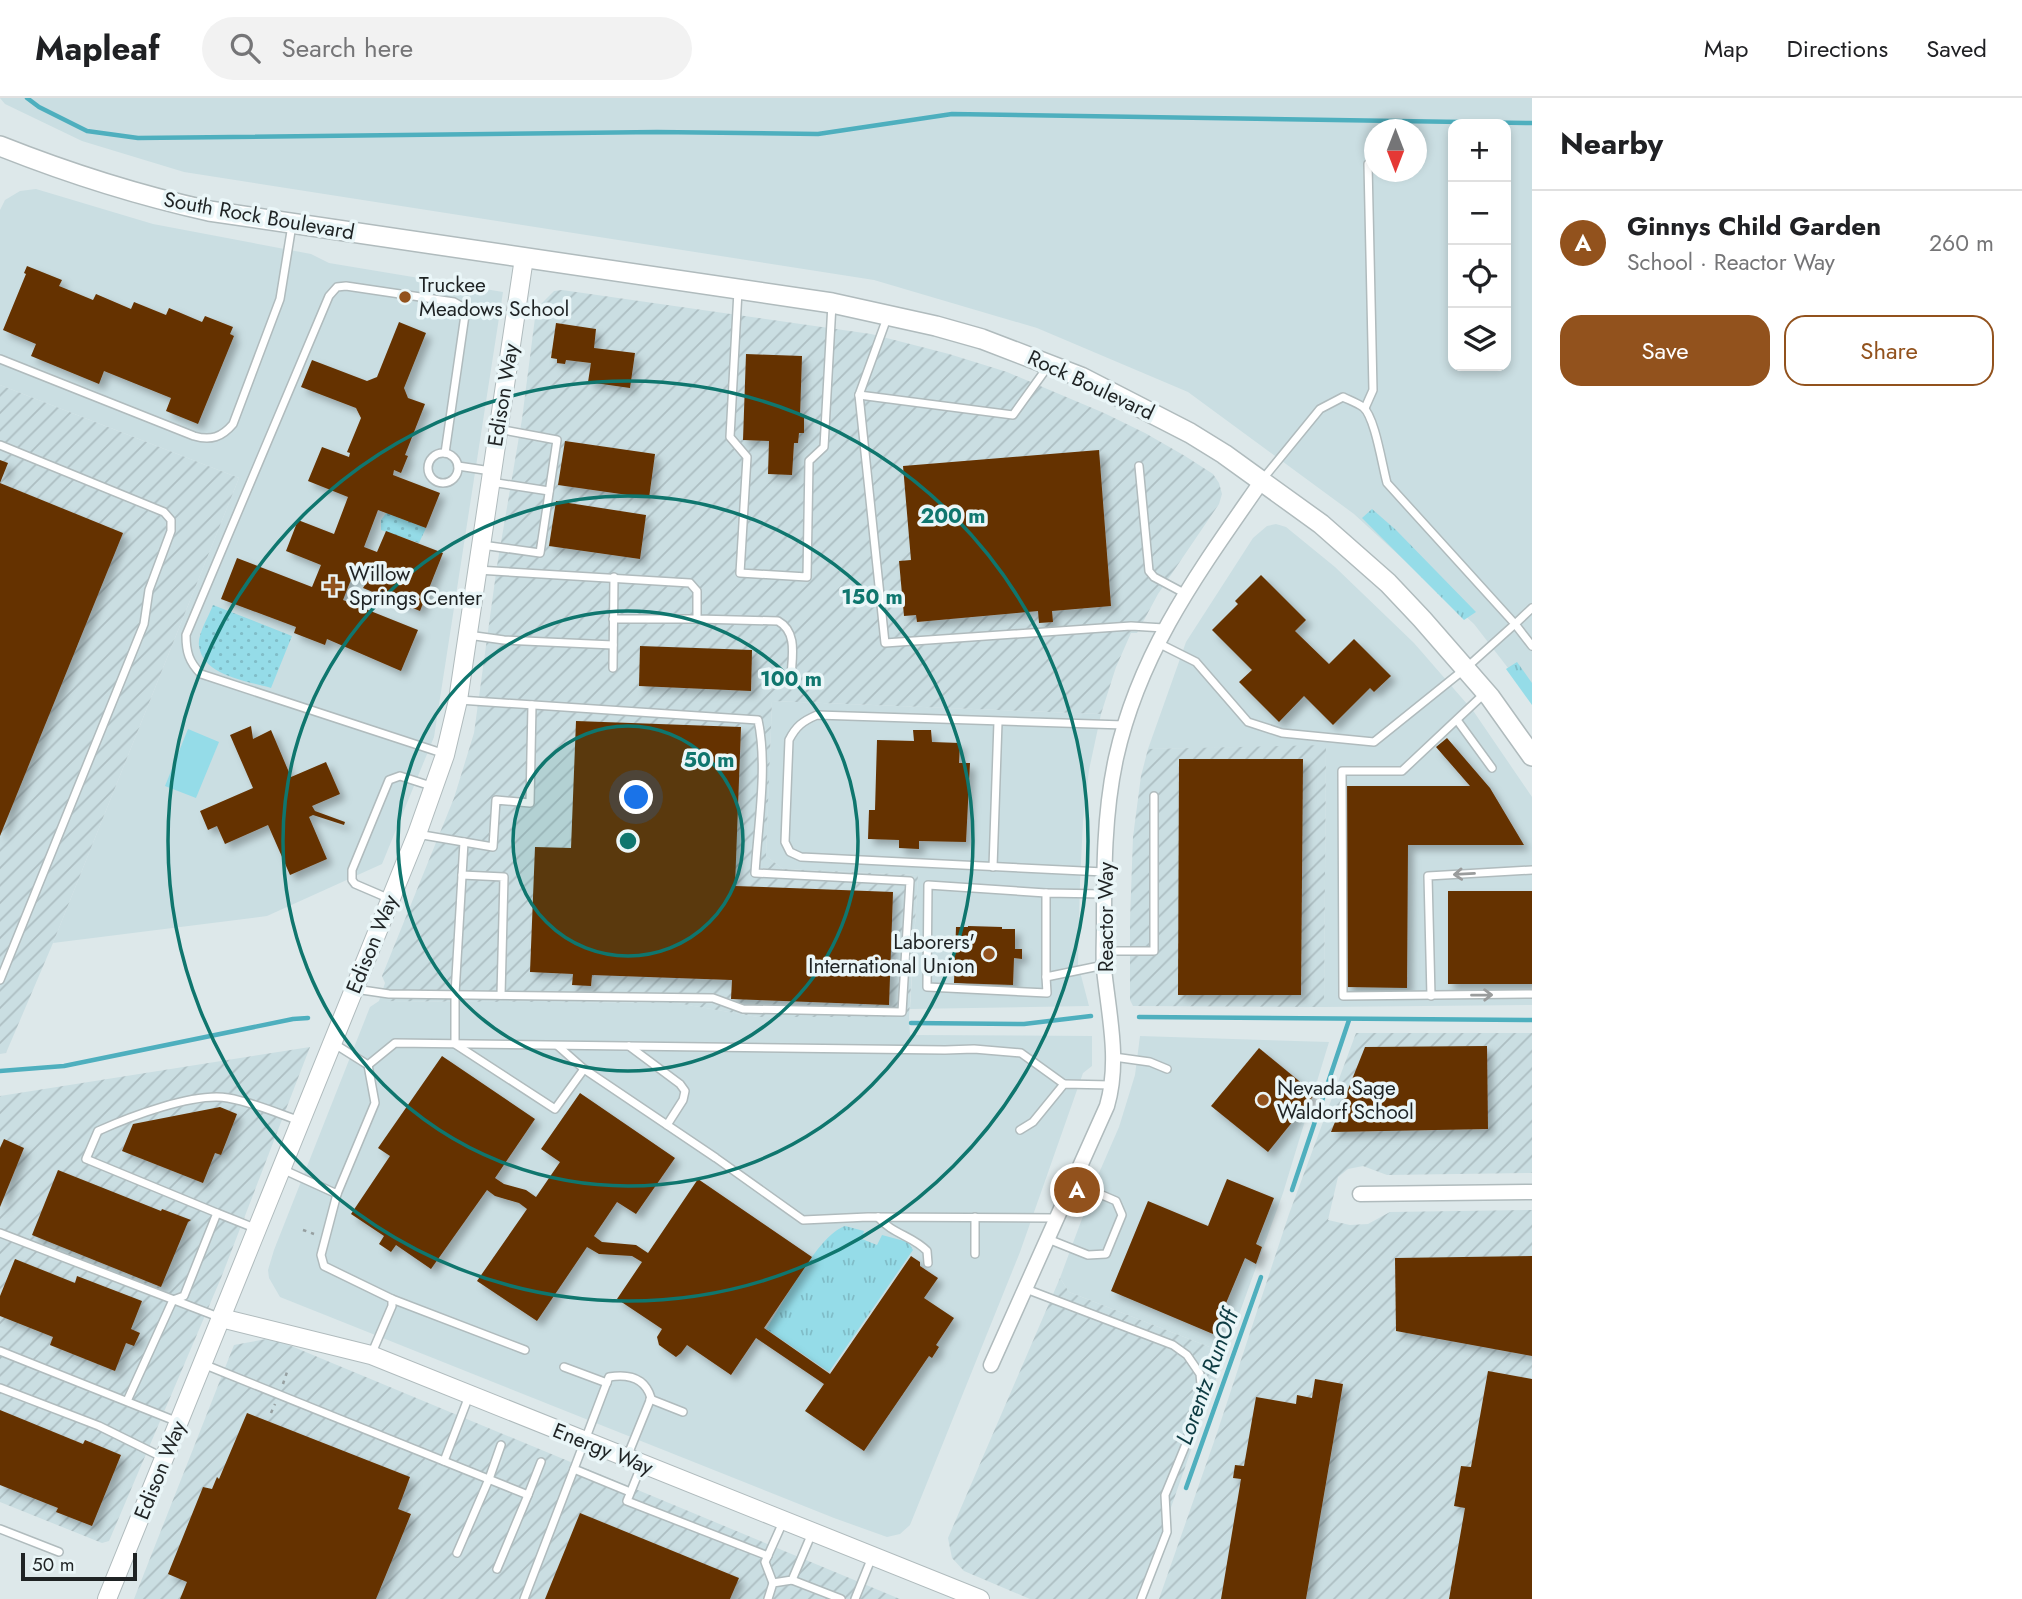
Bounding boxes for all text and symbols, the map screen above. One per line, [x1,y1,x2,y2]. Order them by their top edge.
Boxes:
search box [202,17,692,80]
text: Mapleaf [35,25,160,72]
icon: search [226,29,264,67]
text: Search here [282,29,413,67]
text: Map [1704,31,1749,66]
text: Directions [1787,31,1888,66]
text: Saved [1926,31,1987,66]
north arrow [1364,119,1427,182]
map controls [1448,119,1511,371]
button: + [1448,119,1511,182]
text: Nearby [1560,122,1663,165]
button: − [1448,182,1511,245]
street label: South Rock Boulevard [161,184,357,248]
text: Ginnys Child Garden [1627,207,1881,245]
text: A [1575,226,1591,260]
text: 260 m [1929,226,1994,260]
button: locate [1448,245,1511,308]
text: School · Reactor Way [1627,245,1835,279]
place label: Truckee Meadows School [419,270,569,324]
marker: Truckee Meadows School [397,289,413,305]
button: layers [1448,308,1511,371]
button: Save [1560,315,1770,386]
button: Share [1784,315,1994,386]
street label: Edison Way [480,340,526,449]
street label: Rock Boulevard [1023,342,1159,428]
text: 200 m [920,501,986,531]
place label: Willow Springs Center [349,559,483,613]
marker: Willow Springs Center [323,576,343,596]
text: 150 m [841,582,903,612]
text: 100 m [760,664,822,694]
text: 50 m [684,745,734,775]
your location [619,780,653,814]
centre of rings [616,829,640,853]
street label: Reactor Way [1091,861,1121,972]
one-way arrow [1453,868,1476,881]
street label: Edison Way [339,889,406,998]
place label: Laborers' International Union [808,927,975,981]
marker: Laborers' International Union [981,946,997,962]
one-way arrow [1470,988,1493,1002]
place label: Nevada Sage Waldorf School [1277,1073,1414,1127]
marker: Nevada Sage Waldorf School [1255,1092,1271,1108]
pin: A [1054,1164,1100,1216]
water label: Lorentz RunOff [1167,1301,1248,1449]
street label: Edison Way [127,1415,194,1524]
street label: Energy Way [548,1415,658,1483]
scale bar [21,1550,136,1582]
text: 50 m [32,1551,75,1578]

